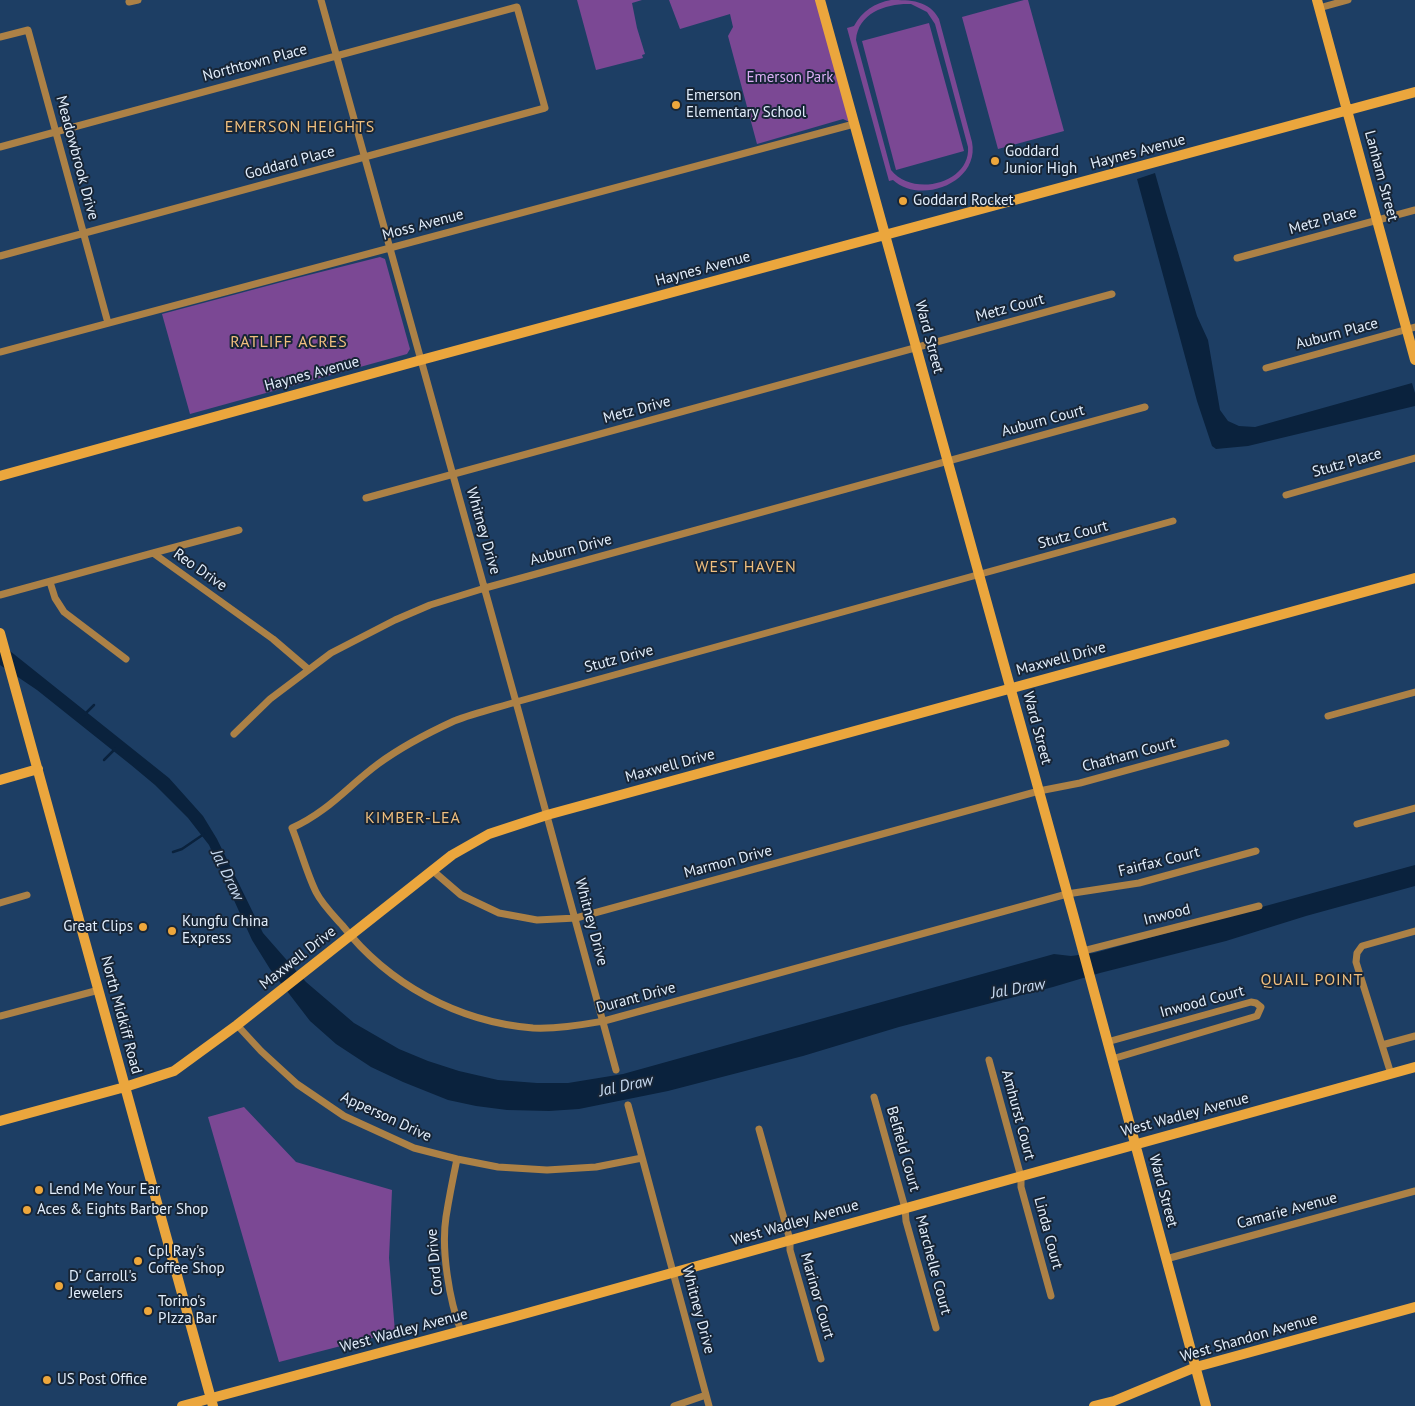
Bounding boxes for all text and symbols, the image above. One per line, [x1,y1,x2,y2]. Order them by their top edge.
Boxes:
street label: Northtown Place [201,40,309,86]
park label: Emerson Park [746,69,834,87]
place label: Emerson Elementary School [686,87,806,122]
street label: Meadowbrook Drive [52,94,102,222]
marker: Emerson Elementary School [670,99,682,111]
district label: EMERSON HEIGHTS [223,117,377,137]
street label: Lanham Street [1360,129,1402,223]
street label: Haynes Avenue [1089,131,1187,173]
street label: Goddard Place [243,142,337,184]
place label: Goddard Junior High [1005,143,1077,178]
marker: Goddard Junior High [989,155,1001,167]
place label: Goddard Rocket [913,192,1014,210]
marker: Goddard Rocket [897,195,909,207]
street label: Metz Place [1287,203,1359,239]
street label: Moss Avenue [380,206,466,244]
street label: Haynes Avenue [654,248,752,290]
street label: Metz Court [974,290,1046,326]
street label: Ward Street [911,299,947,375]
street label: Auburn Place [1294,314,1380,354]
district label: RATLIFF ACRES [229,332,349,352]
street label: Haynes Avenue [263,353,361,395]
street label: Metz Drive [601,392,673,428]
street label: Auburn Court [1000,401,1086,441]
street label: Stutz Place [1310,445,1384,481]
street label: Whitney Drive [462,485,504,577]
street label: Stutz Court [1036,517,1110,553]
street label: Auburn Drive [528,530,614,570]
street label: Reo Drive [170,545,230,595]
district label: WEST HAVEN [694,557,798,577]
street label: Maxwell Drive [1014,638,1108,680]
street label: Stutz Drive [583,641,655,677]
street label: Ward Street [1019,690,1055,766]
street label: Chatham Court [1080,734,1178,776]
street label: Maxwell Drive [623,745,717,787]
district label: KIMBER-LEA [364,808,462,828]
street label: Marmon Drive [682,842,774,882]
street label: Fairfax Court [1117,843,1201,881]
water label: Jal Draw [206,846,248,904]
street label: Whitney Drive [571,876,611,968]
street label: Inwood [1142,901,1192,929]
place label: Kungfu China Express [182,913,268,948]
place label: Great Clips [63,918,133,936]
marker: Great Clips [137,921,149,933]
street label: Maxwell Drive [256,923,340,993]
marker: Kungfu China Express [166,925,178,937]
street label: North Midkiff Road [97,954,145,1076]
district label: QUAIL POINT [1259,970,1365,990]
water label: Jal Draw [989,975,1047,1003]
street label: Durant Drive [594,979,678,1017]
street label: Inwood Court [1158,982,1246,1022]
street label: Amhurst Court [997,1068,1039,1162]
water label: Jal Draw [597,1071,655,1101]
street label: Apperson Drive [338,1088,434,1146]
street label: West Wadley Avenue [1119,1089,1251,1141]
street label: Belfield Court [882,1104,924,1194]
street label: Ward Street [1145,1153,1181,1229]
place label: Lend Me Your Ear [49,1181,160,1199]
marker: Lend Me Your Ear [33,1184,45,1196]
street label: Camarie Avenue [1235,1189,1339,1233]
street label: Linda Court [1030,1195,1066,1271]
street label: West Wadley Avenue [729,1196,861,1250]
place label: Aces & Eights Barber Shop [37,1201,208,1219]
marker: Aces & Eights Barber Shop [21,1204,33,1216]
street label: Marchelle Court [911,1213,955,1317]
street label: Cord Drive [423,1228,447,1296]
place label: Cpl Ray's Coffee Shop [148,1243,225,1278]
street label: Marinor Court [796,1251,838,1341]
marker: Cpl Ray's Coffee Shop [132,1255,144,1267]
street label: Whitney Drive [678,1264,718,1356]
place label: D' Carroll's Jewelers [69,1268,137,1303]
marker: D' Carroll's Jewelers [53,1280,65,1292]
place label: Torino's PIzza Bar [158,1293,217,1328]
marker: Torino's PIzza Bar [142,1305,154,1317]
street label: West Wadley Avenue [338,1305,470,1357]
street label: West Shandon Avenue [1178,1310,1320,1366]
place label: US Post Office [57,1371,147,1389]
marker: US Post Office [41,1374,53,1386]

